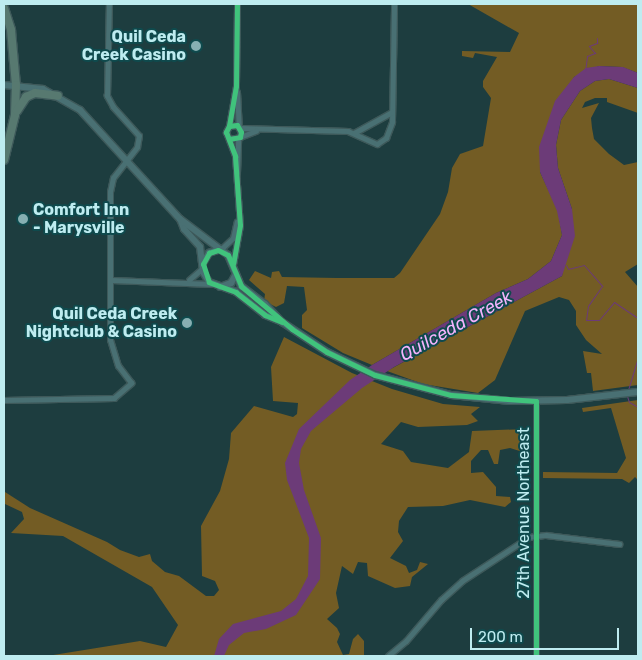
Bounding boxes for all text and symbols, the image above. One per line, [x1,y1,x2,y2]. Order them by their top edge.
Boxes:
place label: Quil Ceda Creek Casino [82,27,186,65]
marker: Quil Ceda Creek Casino [190,40,202,52]
place label: Comfort Inn - Marysville [33,200,129,238]
marker: Comfort Inn - Marysville [17,213,29,225]
water label: Quilceda Creek [396,286,516,366]
place label: Quil Ceda Creek Nightclub & Casino [26,304,177,342]
marker: Quil Ceda Creek Nightclub & Casino [181,317,193,329]
street label: 27th Avenue Northeast [514,427,534,599]
scale bar [472,618,621,650]
text: 200 m [478,628,523,646]

